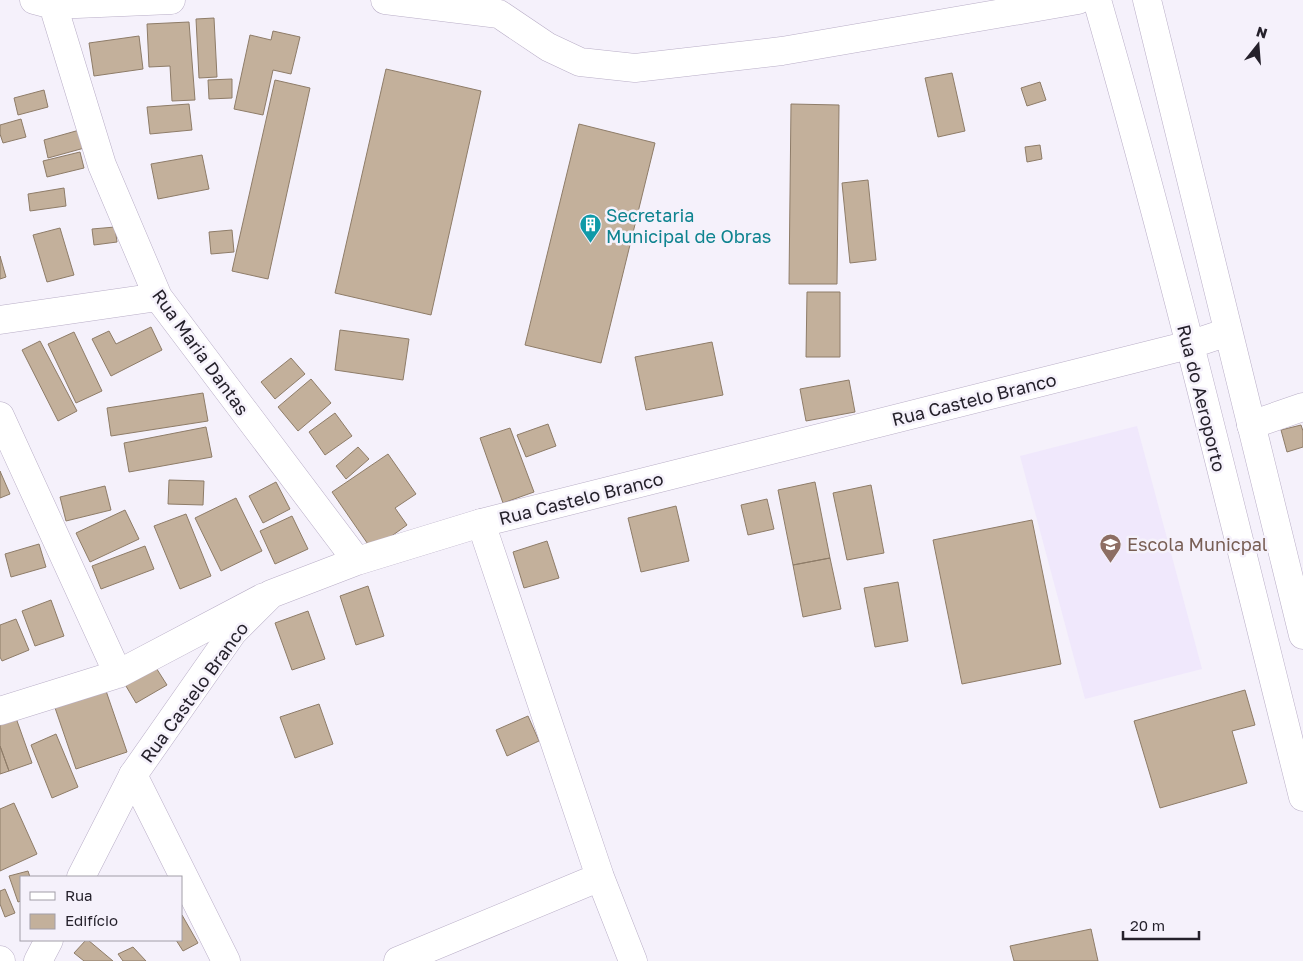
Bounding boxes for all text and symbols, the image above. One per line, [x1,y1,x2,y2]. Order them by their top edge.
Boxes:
north arrow [1233,20,1283,70]
text: N [1254,22,1270,42]
place label: Secretaria Municipal de Obras [606,204,771,247]
building icon: Secretaria Municipal de Obras [578,213,602,244]
street label: Rua Maria Dantas [148,285,254,419]
street label: Rua do Aeroporto [1173,322,1231,474]
street label: Rua Castelo Branco [890,368,1058,430]
street label: Rua Castelo Branco [497,467,665,529]
school or university icon: Escola Municpal [1099,532,1123,563]
place label: Escola Municpal [1127,533,1268,555]
street label: Rua Castelo Branco [136,617,252,767]
legend [20,876,182,941]
text: Rua [65,886,92,904]
scale bar [1123,908,1199,940]
text: Edifício [65,911,118,929]
text: 20 m [1130,916,1165,934]

